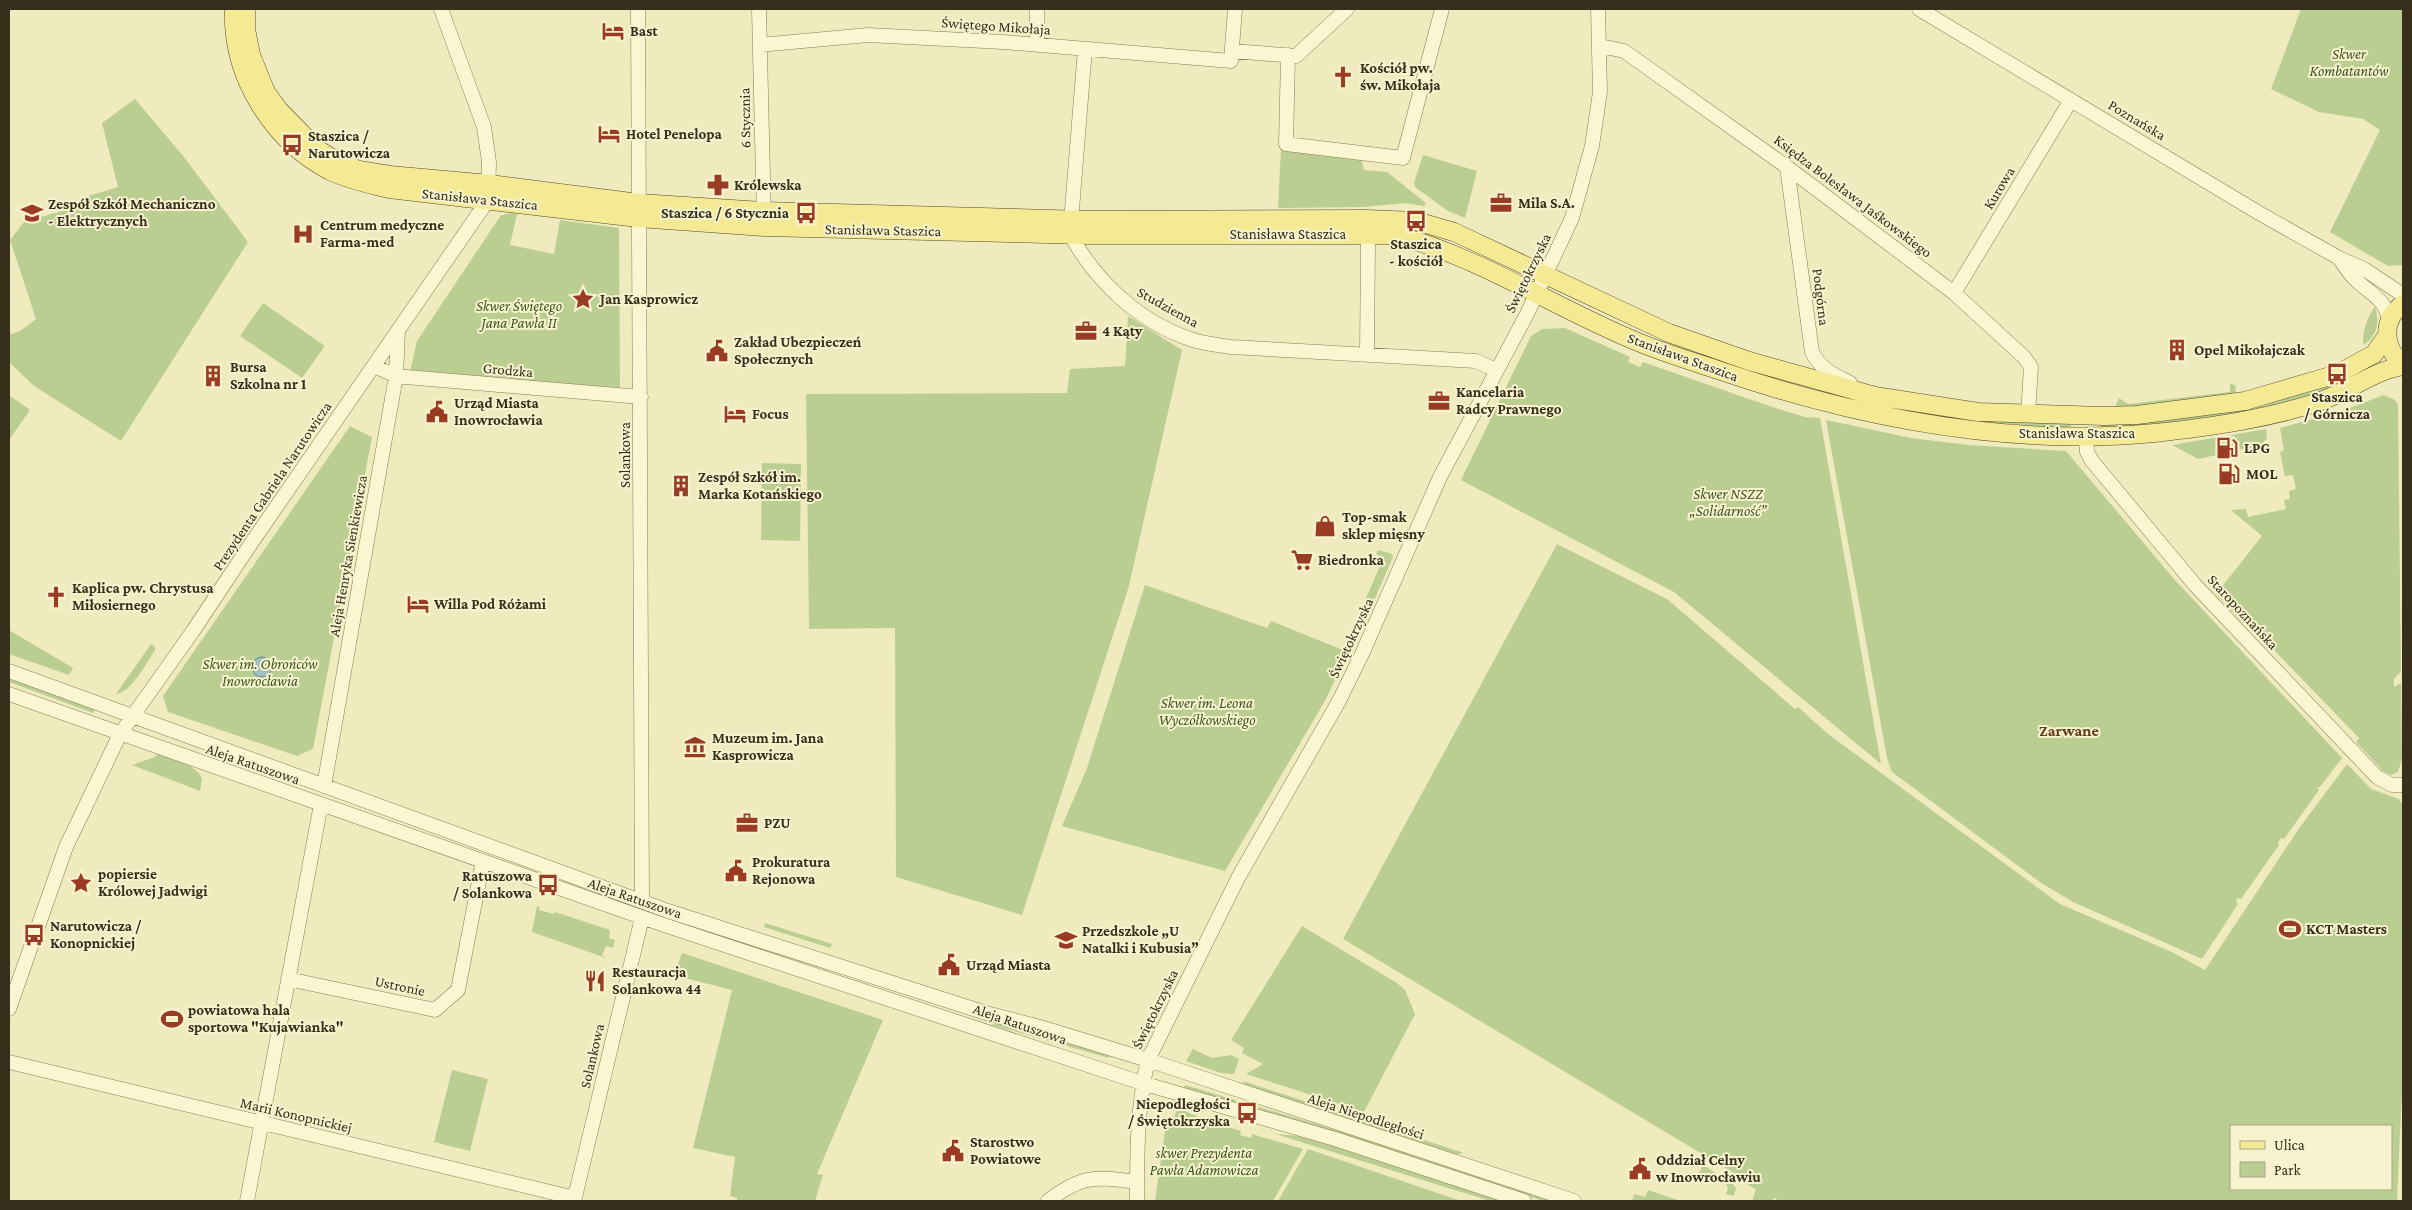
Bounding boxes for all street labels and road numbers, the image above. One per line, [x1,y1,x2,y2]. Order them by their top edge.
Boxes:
street label: Świętego Mikołaja [941,14,1051,39]
street label: 6 Stycznia [736,87,755,148]
street label: Poznańska [2105,97,2169,143]
street label: Księdza Bolesława Jaśkowskiego [1770,131,1935,261]
street label: Kurowa [1980,164,2018,212]
street label: Stanisława Staszica [421,185,539,213]
street label: Stanisława Staszica [825,221,941,239]
street label: Stanisława Staszica [1230,226,1346,242]
street label: Świętokrzyska [1502,231,1555,316]
street label: Podgórna [1809,267,1832,327]
street label: Studzienna [1134,284,1202,330]
street label: Stanisława Staszica [1626,330,1740,384]
street label: Grodzka [482,360,534,380]
street label: Prezydenta Gabriela Narutowicza [209,399,335,574]
street label: Solankowa [617,422,633,488]
street label: Stanisława Staszica [2019,425,2135,441]
street label: Aleja Henryka Sienkiewicza [326,474,371,638]
street label: Staropoznańska [2204,571,2282,653]
street label: Świętokrzyska [1326,596,1377,681]
street label: Aleja Ratuszowa [204,740,302,788]
street label: Aleja Ratuszowa [586,874,684,922]
street label: Świętokrzyska [1129,967,1182,1052]
street label: Ustronie [373,973,427,999]
street label: Aleja Ratuszowa [971,1000,1069,1048]
street label: Solankowa [577,1022,607,1090]
street label: Aleja Niepodległości [1306,1090,1426,1143]
street label: Marii Konopnickiej [238,1094,353,1137]

